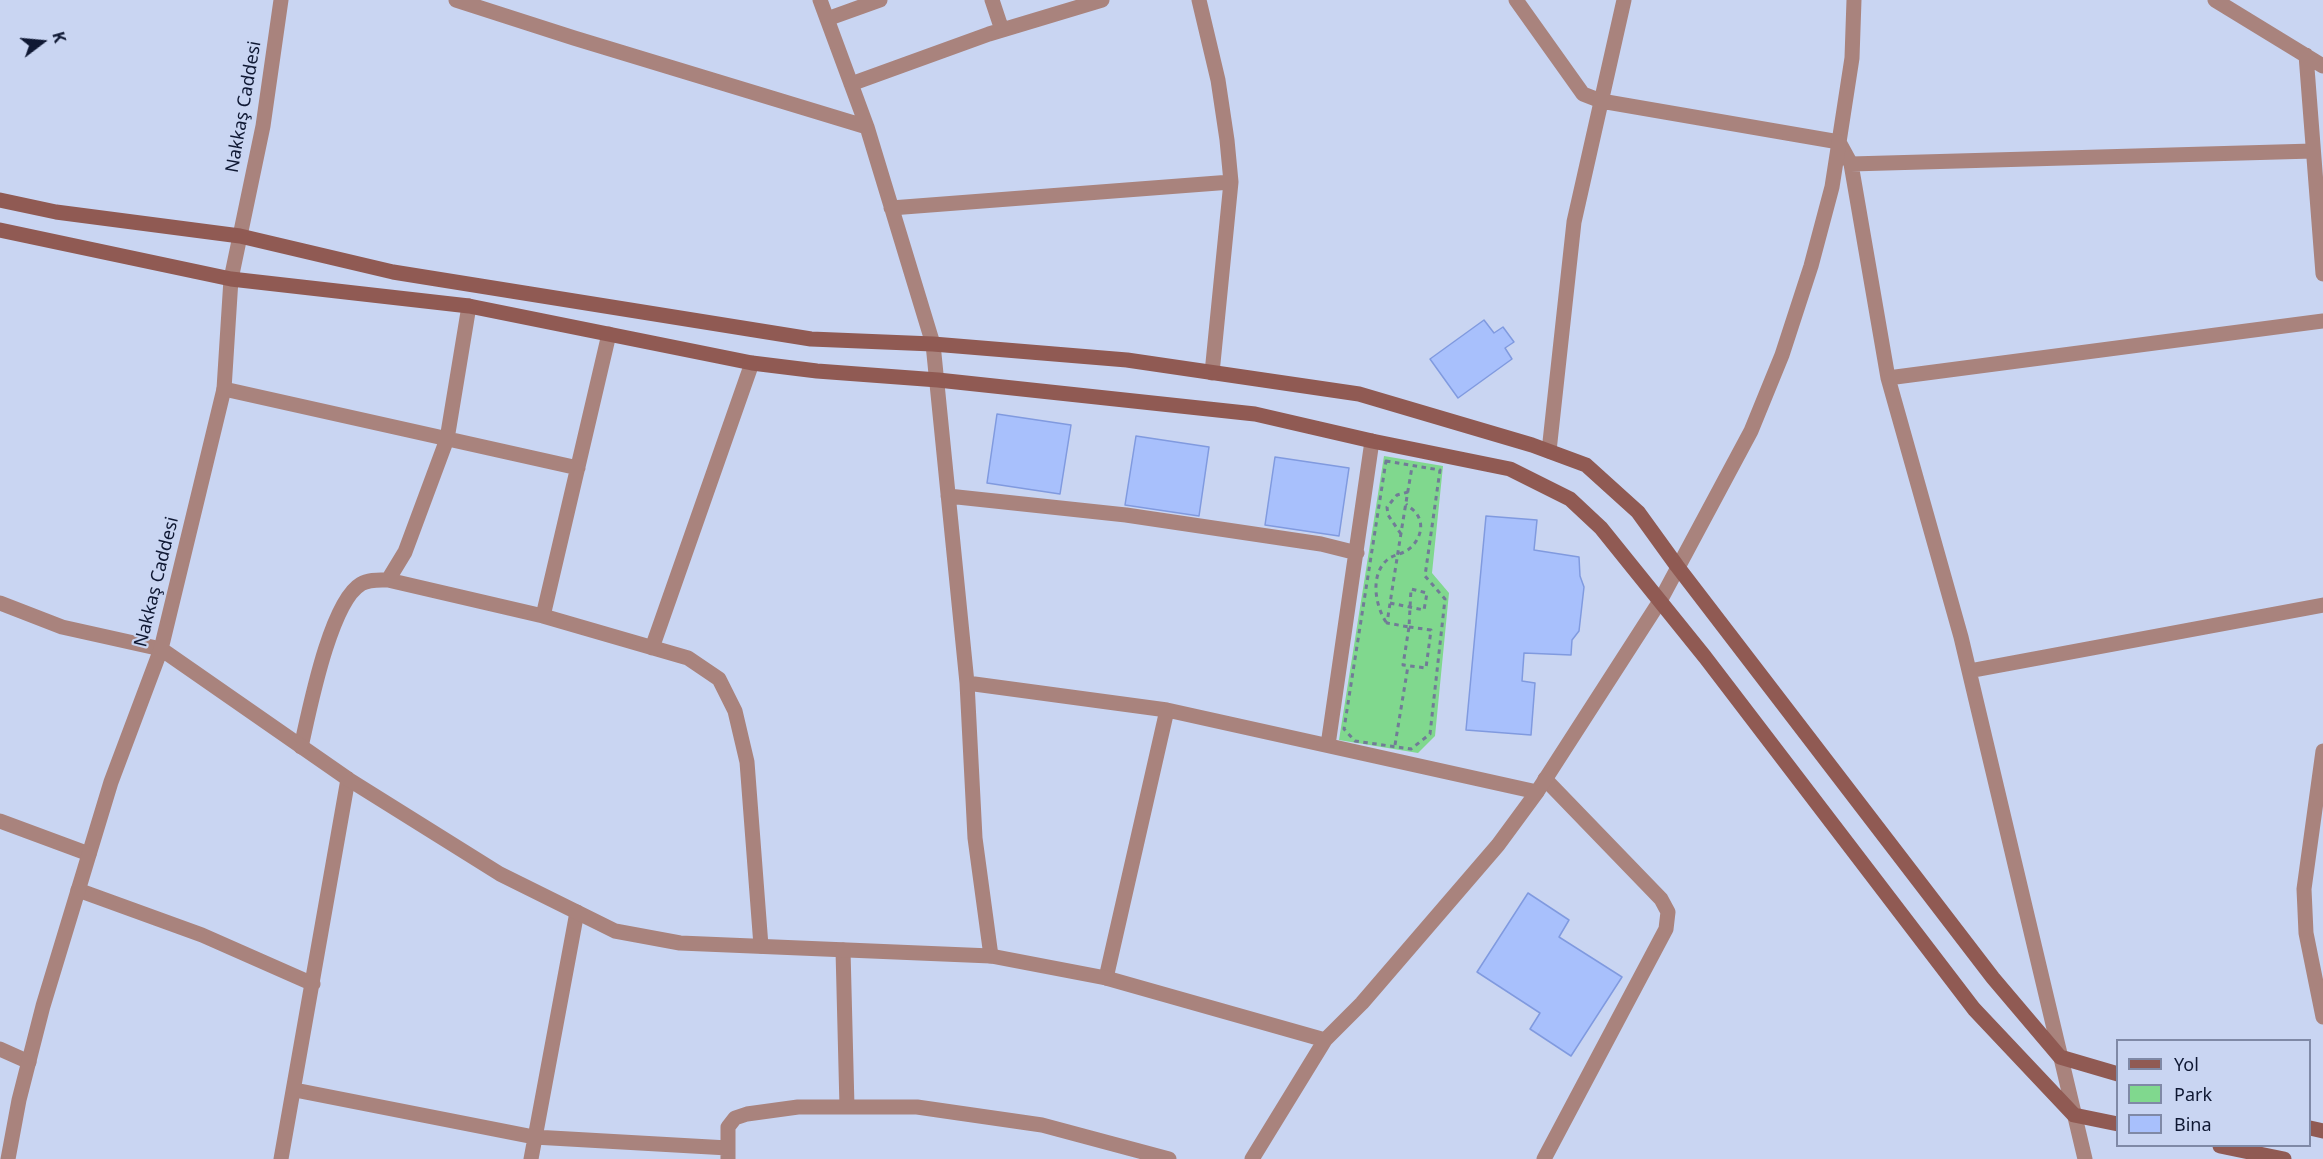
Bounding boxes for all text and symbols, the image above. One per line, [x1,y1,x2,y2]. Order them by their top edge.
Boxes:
north arrow [12,12,72,72]
text: K [47,29,71,45]
street label: Nakkaş Caddesi [222,39,266,175]
street label: Nakkaş Caddesi [130,515,184,649]
legend [2116,1039,2311,1147]
text: Yol [2174,1052,2199,1076]
text: Park [2174,1082,2212,1106]
text: Bina [2174,1112,2212,1136]

